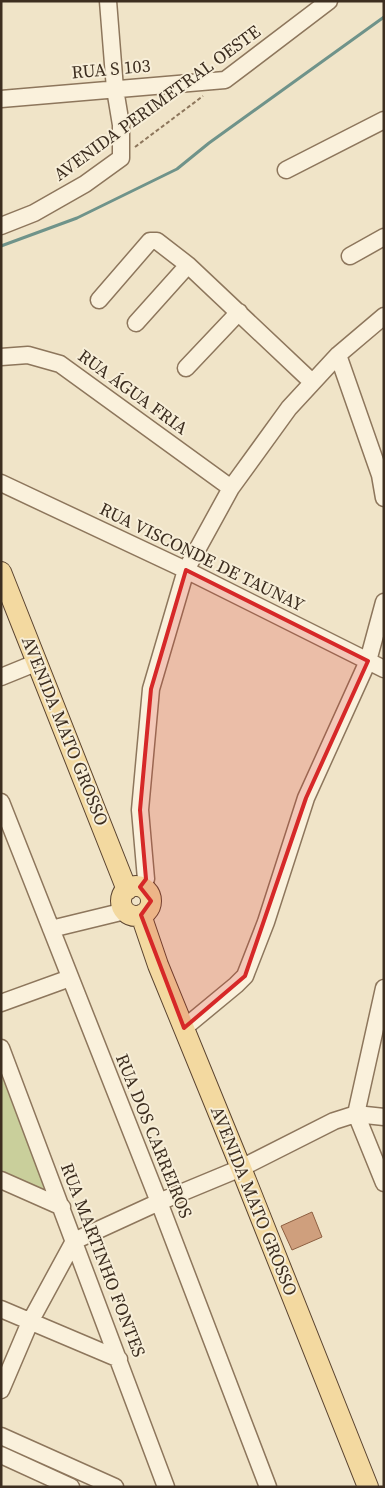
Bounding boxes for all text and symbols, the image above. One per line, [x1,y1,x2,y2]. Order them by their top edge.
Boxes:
street label: AVENIDA PERIMETRAL OESTE [48,19,265,186]
street label: RUA S 103 [70,53,152,84]
street label: RUA ÁGUA FRIA [73,343,193,440]
street label: RUA VISCONDE DE TAUNAY [96,496,309,617]
street label: AVENIDA MATO GROSSO [16,632,115,829]
street label: RUA DOS CARREIROS [110,1050,199,1222]
street label: AVENIDA MATO GROSSO [205,1102,304,1299]
street label: RUA MARTINHO FONTES [55,1159,152,1361]

